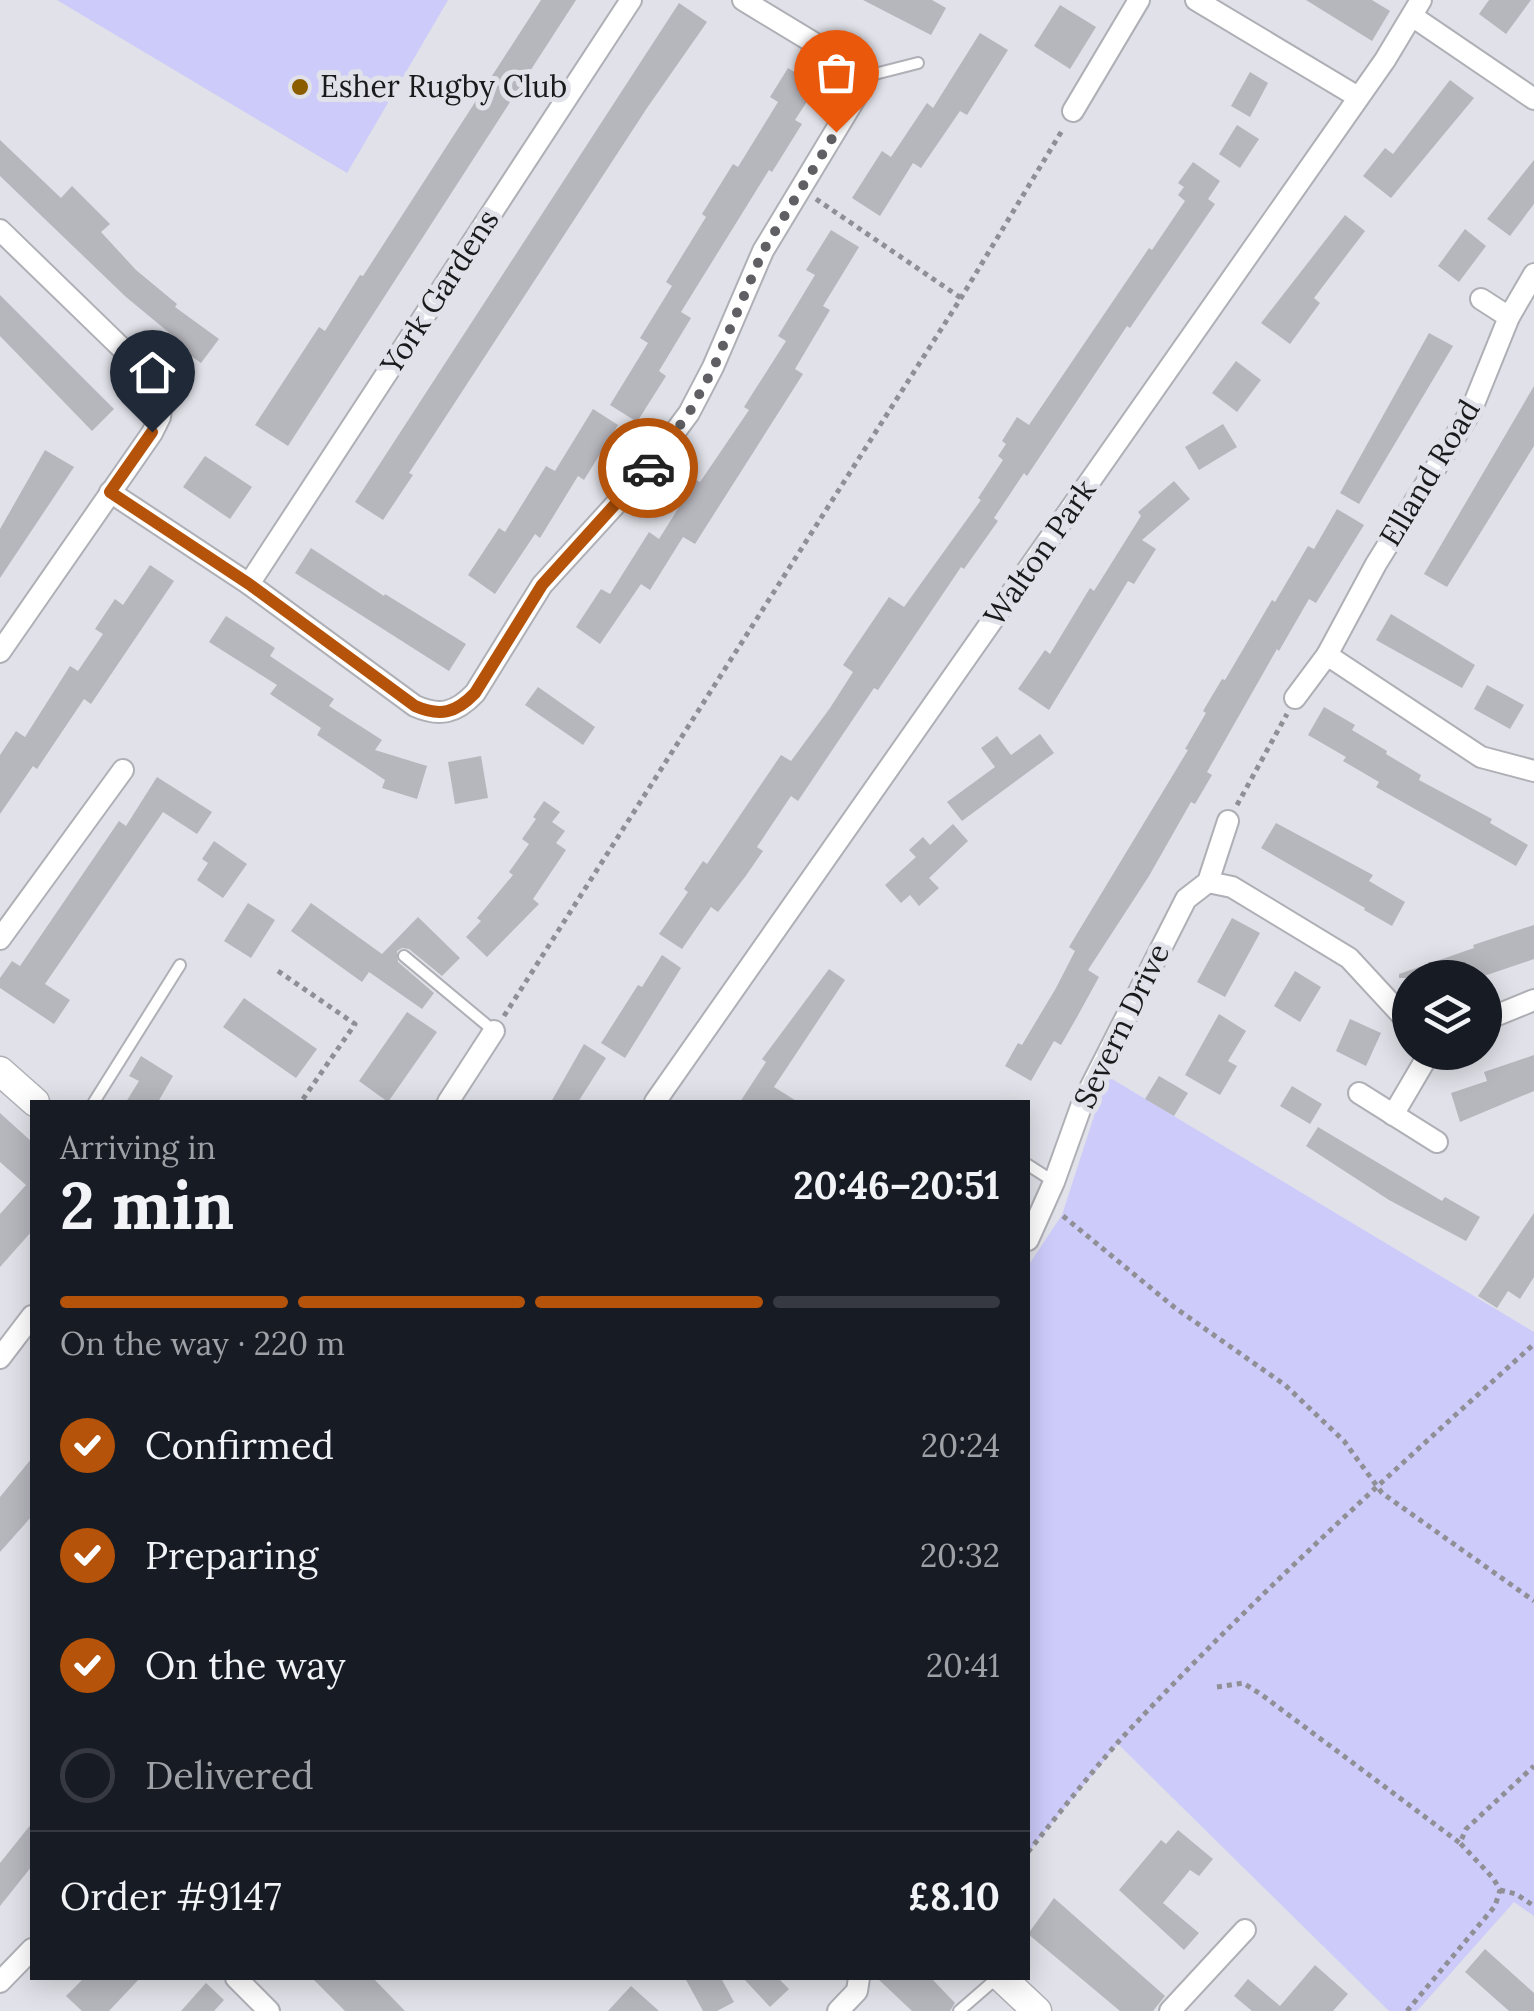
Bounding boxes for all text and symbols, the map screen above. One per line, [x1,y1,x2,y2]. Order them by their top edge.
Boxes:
pin [794,30,879,133]
icon: bag [809,45,864,100]
place label: Esher Rugby Club [320,67,567,106]
marker: Esher Rugby Club [289,76,311,98]
street label: York Gardens [371,202,506,382]
pin [110,330,195,433]
icon: home [125,345,180,400]
street label: Elland Road [1371,392,1488,553]
courier [598,418,698,518]
icon: car [621,441,676,496]
street label: Walton Park [975,472,1104,633]
street label: Severn Drive [1065,937,1177,1114]
map controls [1392,960,1502,1070]
button: layers [1392,960,1502,1070]
text: Arriving in [60,1127,216,1168]
text: 20:46–20:51 [793,1161,1000,1209]
text: 2 min [60,1164,234,1247]
text: On the way · 220 m [60,1323,345,1364]
icon: check [60,1418,115,1473]
text: Confirmed [145,1421,334,1469]
text: 20:24 [921,1425,1000,1466]
icon: check [60,1528,115,1583]
text: Preparing [145,1531,318,1579]
text: 20:32 [920,1535,1000,1576]
icon: check [60,1638,115,1693]
text: On the way [145,1641,346,1689]
text: 20:41 [926,1645,1000,1686]
text: Delivered [145,1751,314,1799]
text: Order #9147 [60,1872,282,1920]
text: £8.10 [908,1872,1000,1920]

